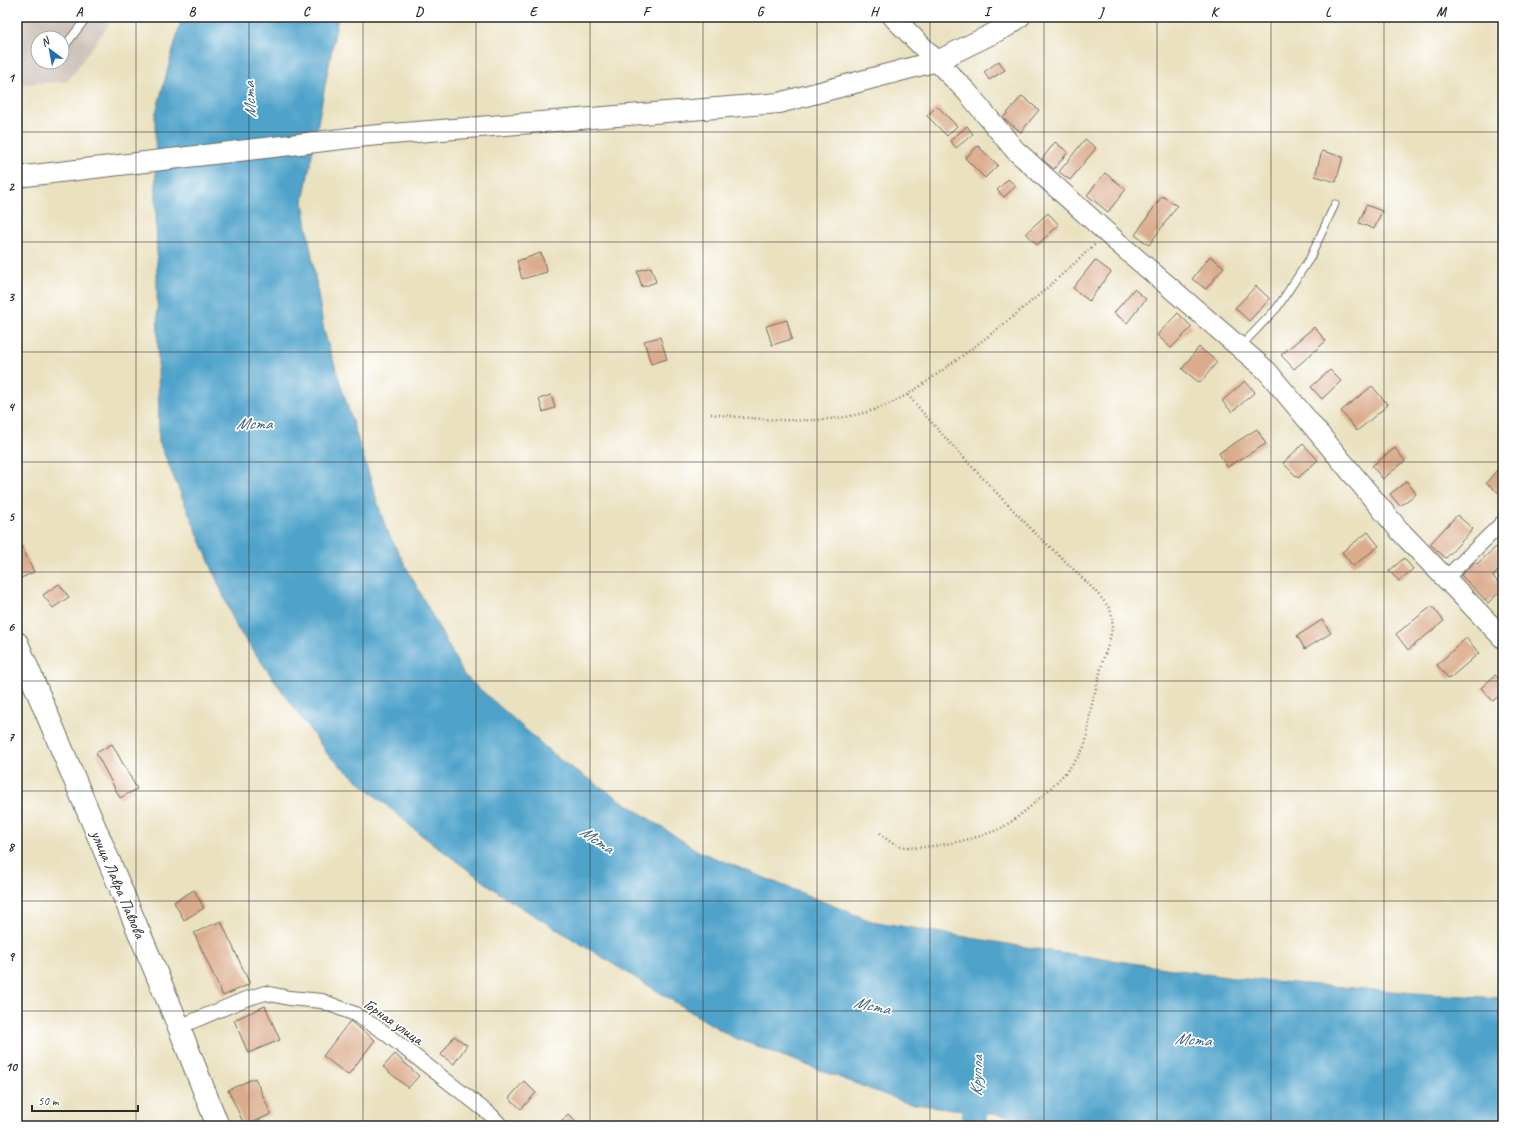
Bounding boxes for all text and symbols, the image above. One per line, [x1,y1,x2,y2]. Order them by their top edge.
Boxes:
text: A [76,4,84,20]
text: B [189,4,197,20]
text: C [303,4,311,20]
text: D [415,4,424,20]
text: E [530,4,539,20]
text: F [643,4,652,20]
text: G [757,4,765,20]
text: H [870,4,880,20]
text: I [984,4,993,20]
text: J [1098,4,1105,20]
text: K [1211,4,1221,20]
text: L [1325,4,1332,20]
text: M [1436,4,1447,20]
north arrow [30,30,70,70]
text: N [38,33,53,49]
text: 1 [8,70,16,86]
water label: Мста [238,80,261,119]
text: 2 [8,179,15,195]
text: 3 [8,289,15,305]
text: 4 [8,399,16,415]
water label: Мста [236,413,274,434]
text: 5 [8,509,15,525]
text: 6 [8,619,15,635]
text: 7 [8,729,15,745]
water label: Мста [576,821,619,859]
street label: улица Лавра Павлова [86,826,150,943]
text: 8 [8,839,16,855]
text: 9 [8,949,15,965]
water label: Мста [852,991,893,1020]
street label: Горная улица [360,994,428,1050]
water label: Мста [1174,1028,1213,1051]
water label: Круппа [965,1053,988,1097]
text: 10 [5,1059,18,1075]
scale bar [32,1087,138,1113]
text: 50 m [38,1093,60,1109]

